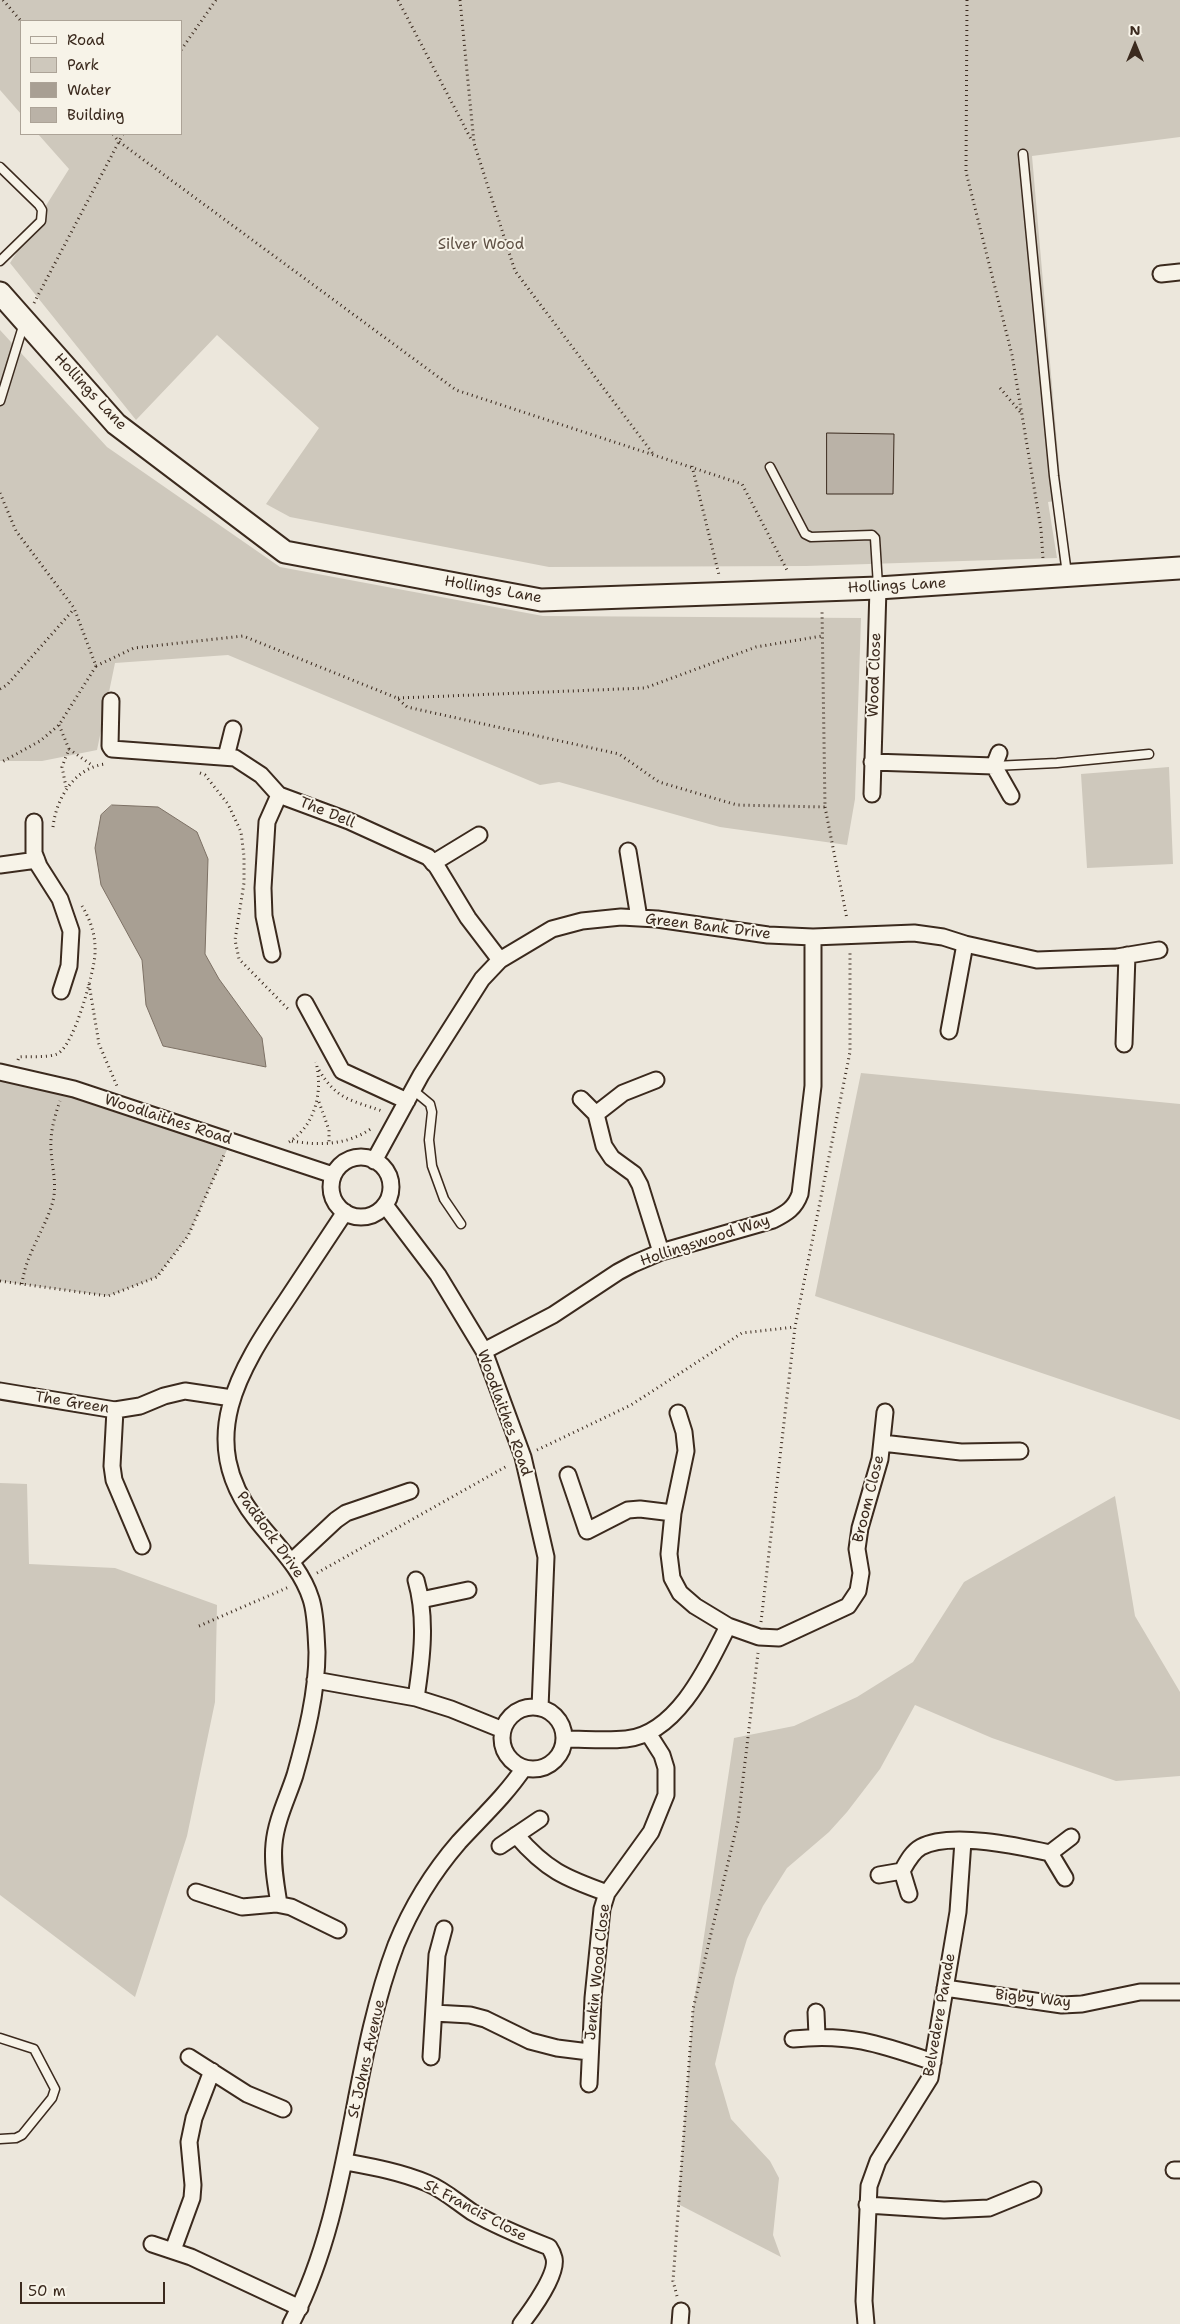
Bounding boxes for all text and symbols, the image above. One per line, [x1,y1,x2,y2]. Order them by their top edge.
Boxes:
legend [20,20,182,135]
north arrow [1110,20,1160,70]
text: N [1129,21,1141,39]
text: Road [67,30,105,50]
text: Park [67,55,99,75]
text: Water [67,80,111,100]
text: Building [67,105,124,125]
park label: Silver Wood [438,236,524,254]
street label: Hollings Lane [50,350,130,434]
street label: Hollings Lane [443,573,543,607]
street label: Hollings Lane [847,574,947,598]
street label: Wood Close [865,632,885,718]
street label: The Dell [297,794,357,832]
street label: Green Bank Drive [644,910,772,944]
street label: Woodlaithes Road [102,1091,234,1149]
street label: Hollingswood Way [638,1212,772,1270]
street label: Woodlaithes Road [473,1347,535,1479]
street label: The Green [34,1388,110,1418]
street label: Broom Close [849,1453,889,1545]
street label: Paddock Drive [233,1488,307,1582]
street label: Jenkin Wood Close [582,1903,614,2041]
street label: Belvedere Parade [920,1952,960,2078]
street label: Bigby Way [994,1986,1072,2012]
street label: St Johns Avenue [345,1998,389,2120]
street label: St Francis Close [421,2176,529,2246]
scale bar [22,2272,168,2304]
text: 50 m [28,2281,66,2301]

